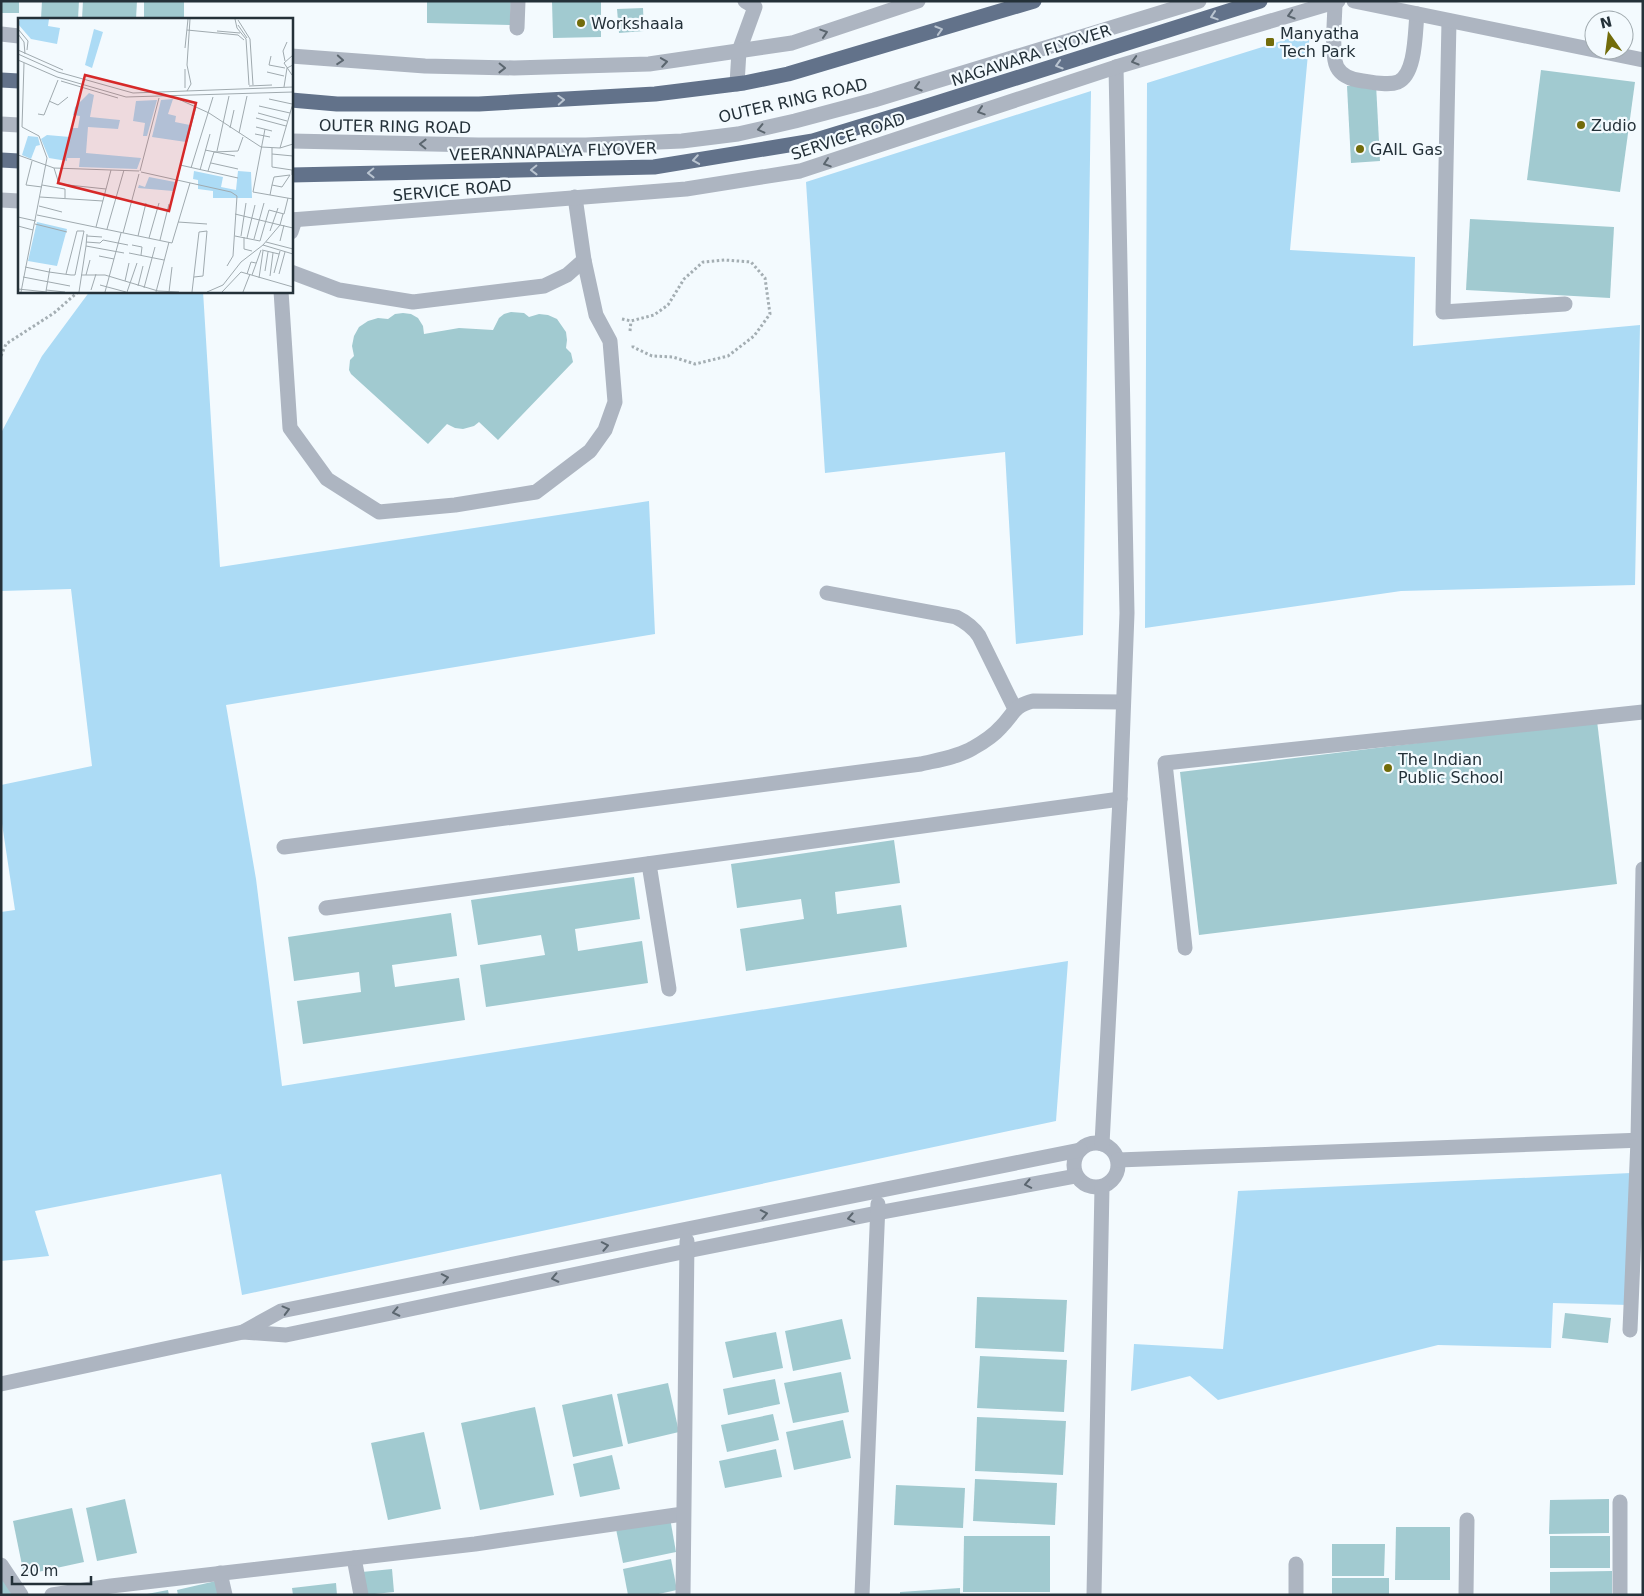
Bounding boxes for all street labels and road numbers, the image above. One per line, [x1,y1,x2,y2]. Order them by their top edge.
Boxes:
street label: NAGAWARA FLYOVER [949,21,1113,90]
street label: OUTER RING ROAD [717,74,869,127]
street label: SERVICE ROAD [789,109,908,164]
street label: OUTER RING ROAD [319,116,471,137]
street label: VEERANNAPALYA FLYOVER [449,138,657,165]
street label: SERVICE ROAD [392,176,512,205]

